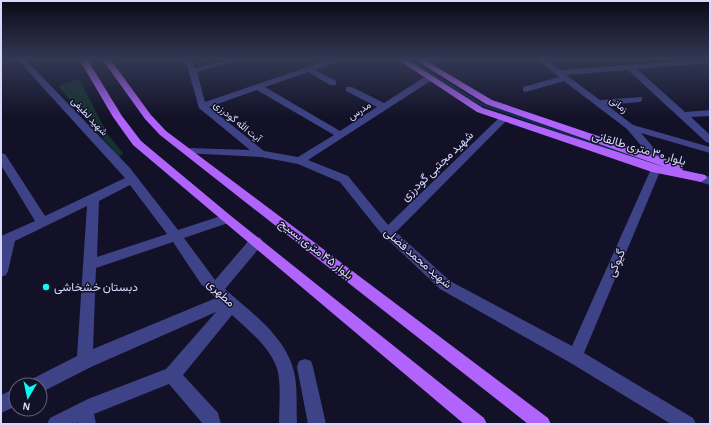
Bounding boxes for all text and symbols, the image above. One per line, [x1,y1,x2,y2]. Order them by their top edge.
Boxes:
street label: زمانی [607,95,629,116]
street label: شهید لطیفی [68,96,109,138]
street label: آیت الله گودرزی [211,99,264,145]
street label: مدرس [346,100,373,123]
street label: شهید مجتبی گودرزی [399,129,477,205]
street label: بلوار ۳۰ متری طالقانی [590,129,687,169]
street label: بلوار ۴۵ متری بسیج [275,217,355,284]
street label: شهید محمد فضلی [381,225,454,292]
street label: گیوکی [605,247,629,279]
street label: مطهری [203,277,237,310]
place label: دبستان خشخاشی [54,281,138,295]
marker: دبستان خشخاشی [41,282,51,292]
north arrow [8,377,48,417]
text: N [22,400,31,412]

